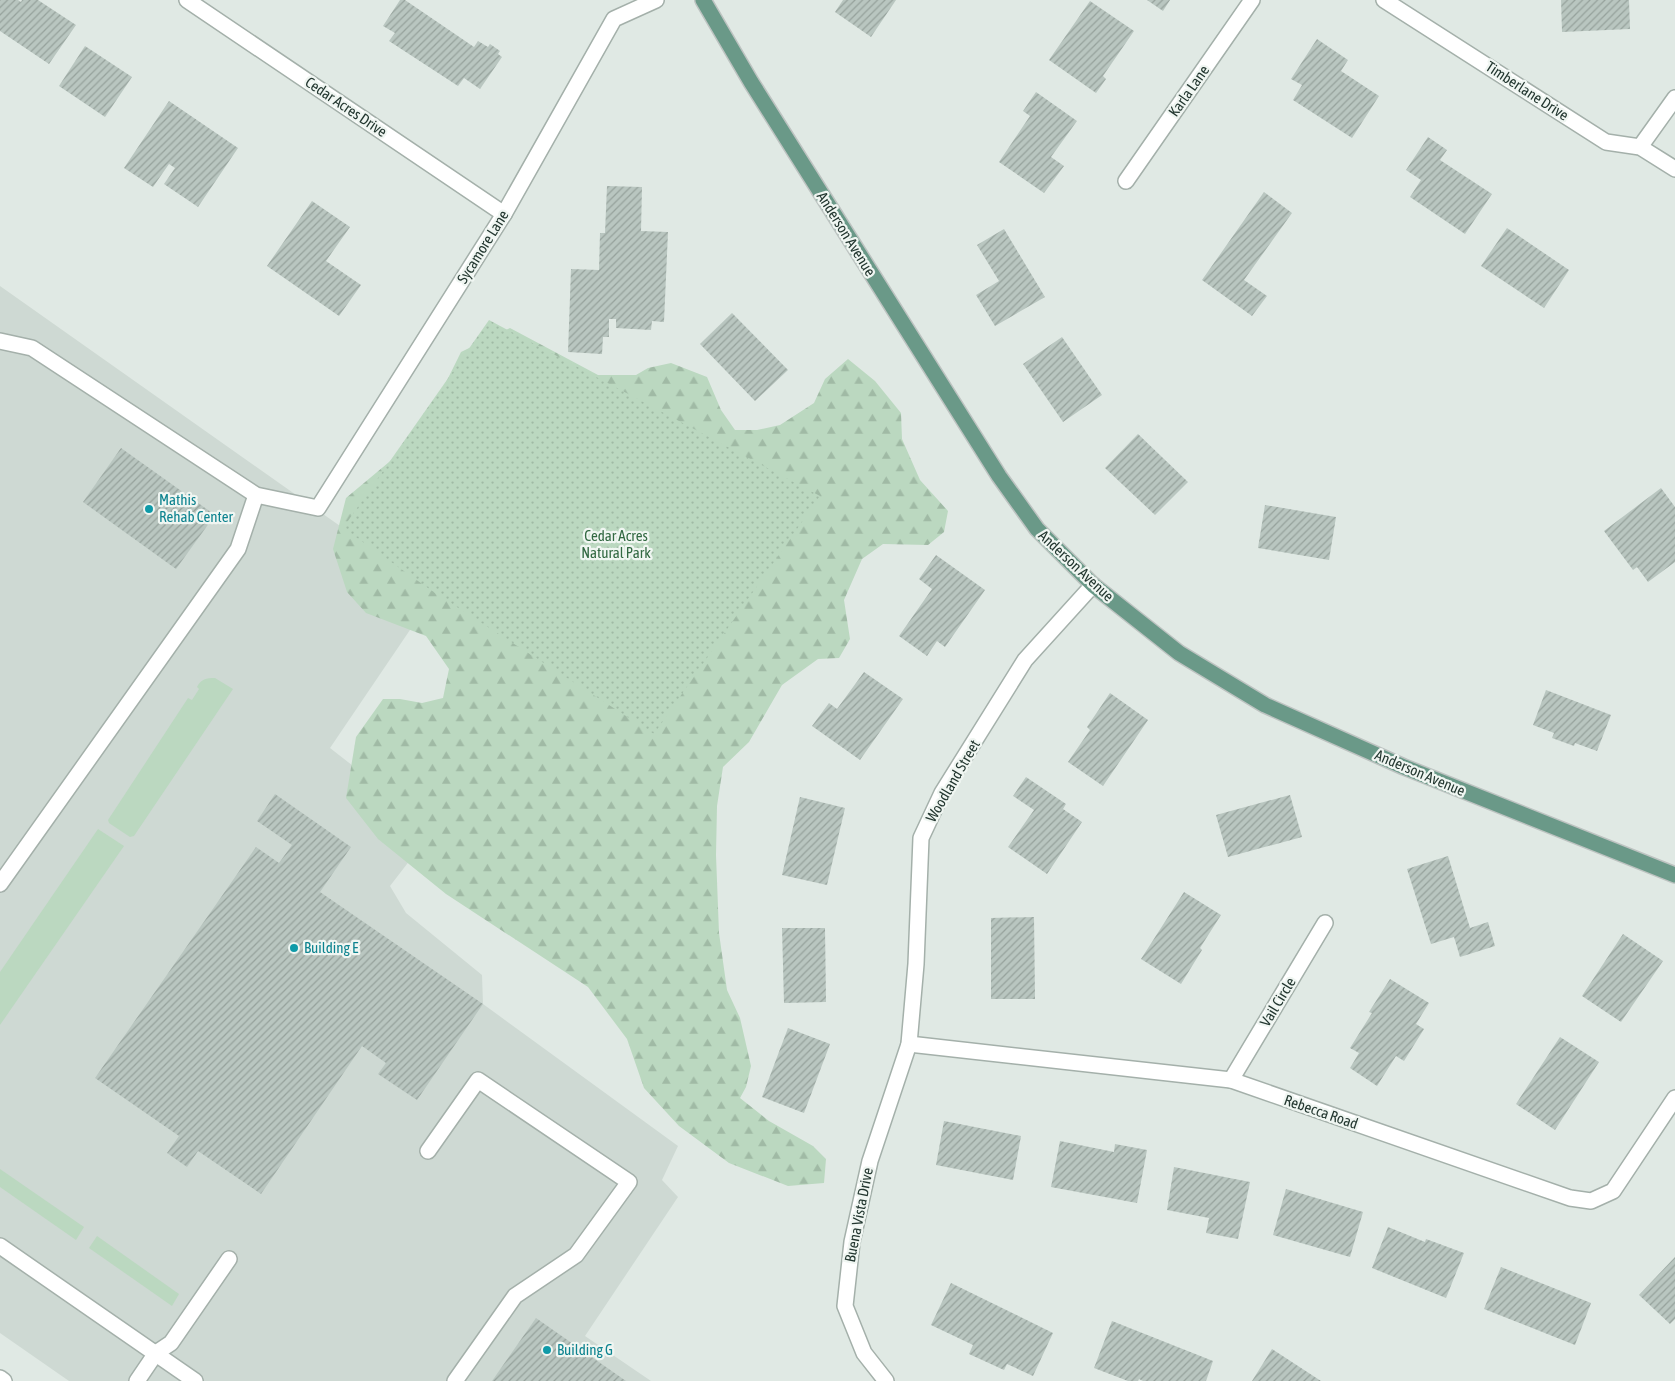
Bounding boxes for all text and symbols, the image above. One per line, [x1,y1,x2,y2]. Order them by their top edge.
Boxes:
street label: Timberlane Drive [1483,58,1572,124]
street label: Karla Lane [1165,62,1212,119]
street label: Cedar Acres Drive [302,73,390,140]
street label: Anderson Avenue [814,188,879,279]
street label: Sycamore Lane [453,207,512,286]
place label: Mathis Rehab Center [159,491,234,525]
marker: Mathis Rehab Center [143,503,155,515]
park label: Cedar Acres Natural Park [581,527,651,561]
street label: Anderson Avenue [1035,527,1117,605]
street label: Woodland Street [922,737,983,825]
street label: Anderson Avenue [1373,746,1468,799]
place label: Building E [304,939,359,956]
marker: Building E [288,942,300,954]
street label: Vail Circle [1256,974,1299,1029]
street label: Rebecca Road [1282,1091,1360,1132]
street label: Buena Vista Drive [841,1166,876,1264]
place label: Building G [557,1341,613,1358]
marker: Building G [541,1344,553,1356]

